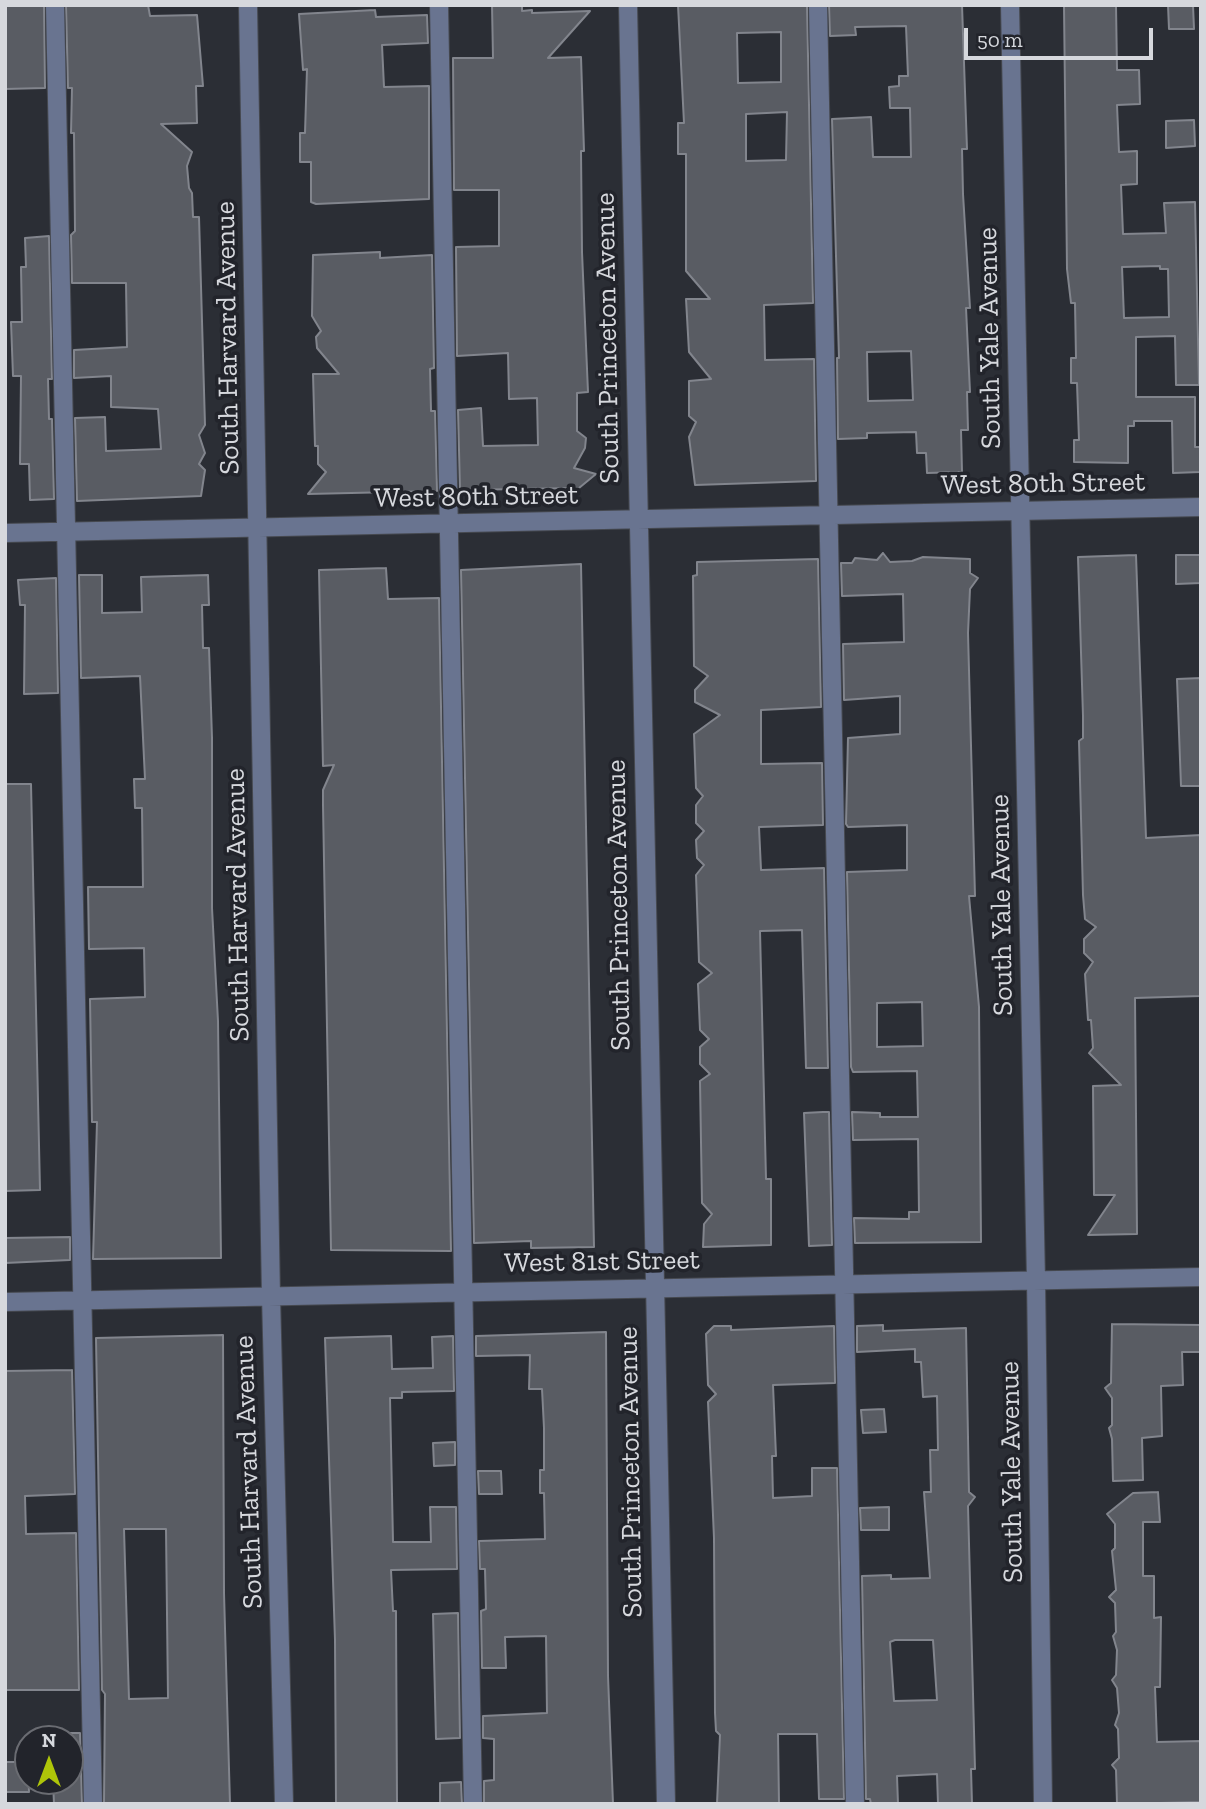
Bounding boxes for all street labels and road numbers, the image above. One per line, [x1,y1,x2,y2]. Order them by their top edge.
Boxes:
street label: South Princeton Avenue [589,192,627,484]
street label: South Harvard Avenue [209,201,247,475]
street label: South Yale Avenue [971,227,1009,449]
street label: West 80th Street [941,465,1145,503]
street label: West 80th Street [374,478,578,516]
street label: South Princeton Avenue [600,759,638,1051]
street label: South Harvard Avenue [219,768,257,1042]
street label: South Yale Avenue [983,794,1021,1016]
street label: West 81st Street [504,1243,700,1281]
street label: South Princeton Avenue [612,1326,650,1618]
street label: South Harvard Avenue [227,1335,271,1609]
street label: South Yale Avenue [993,1361,1031,1583]

